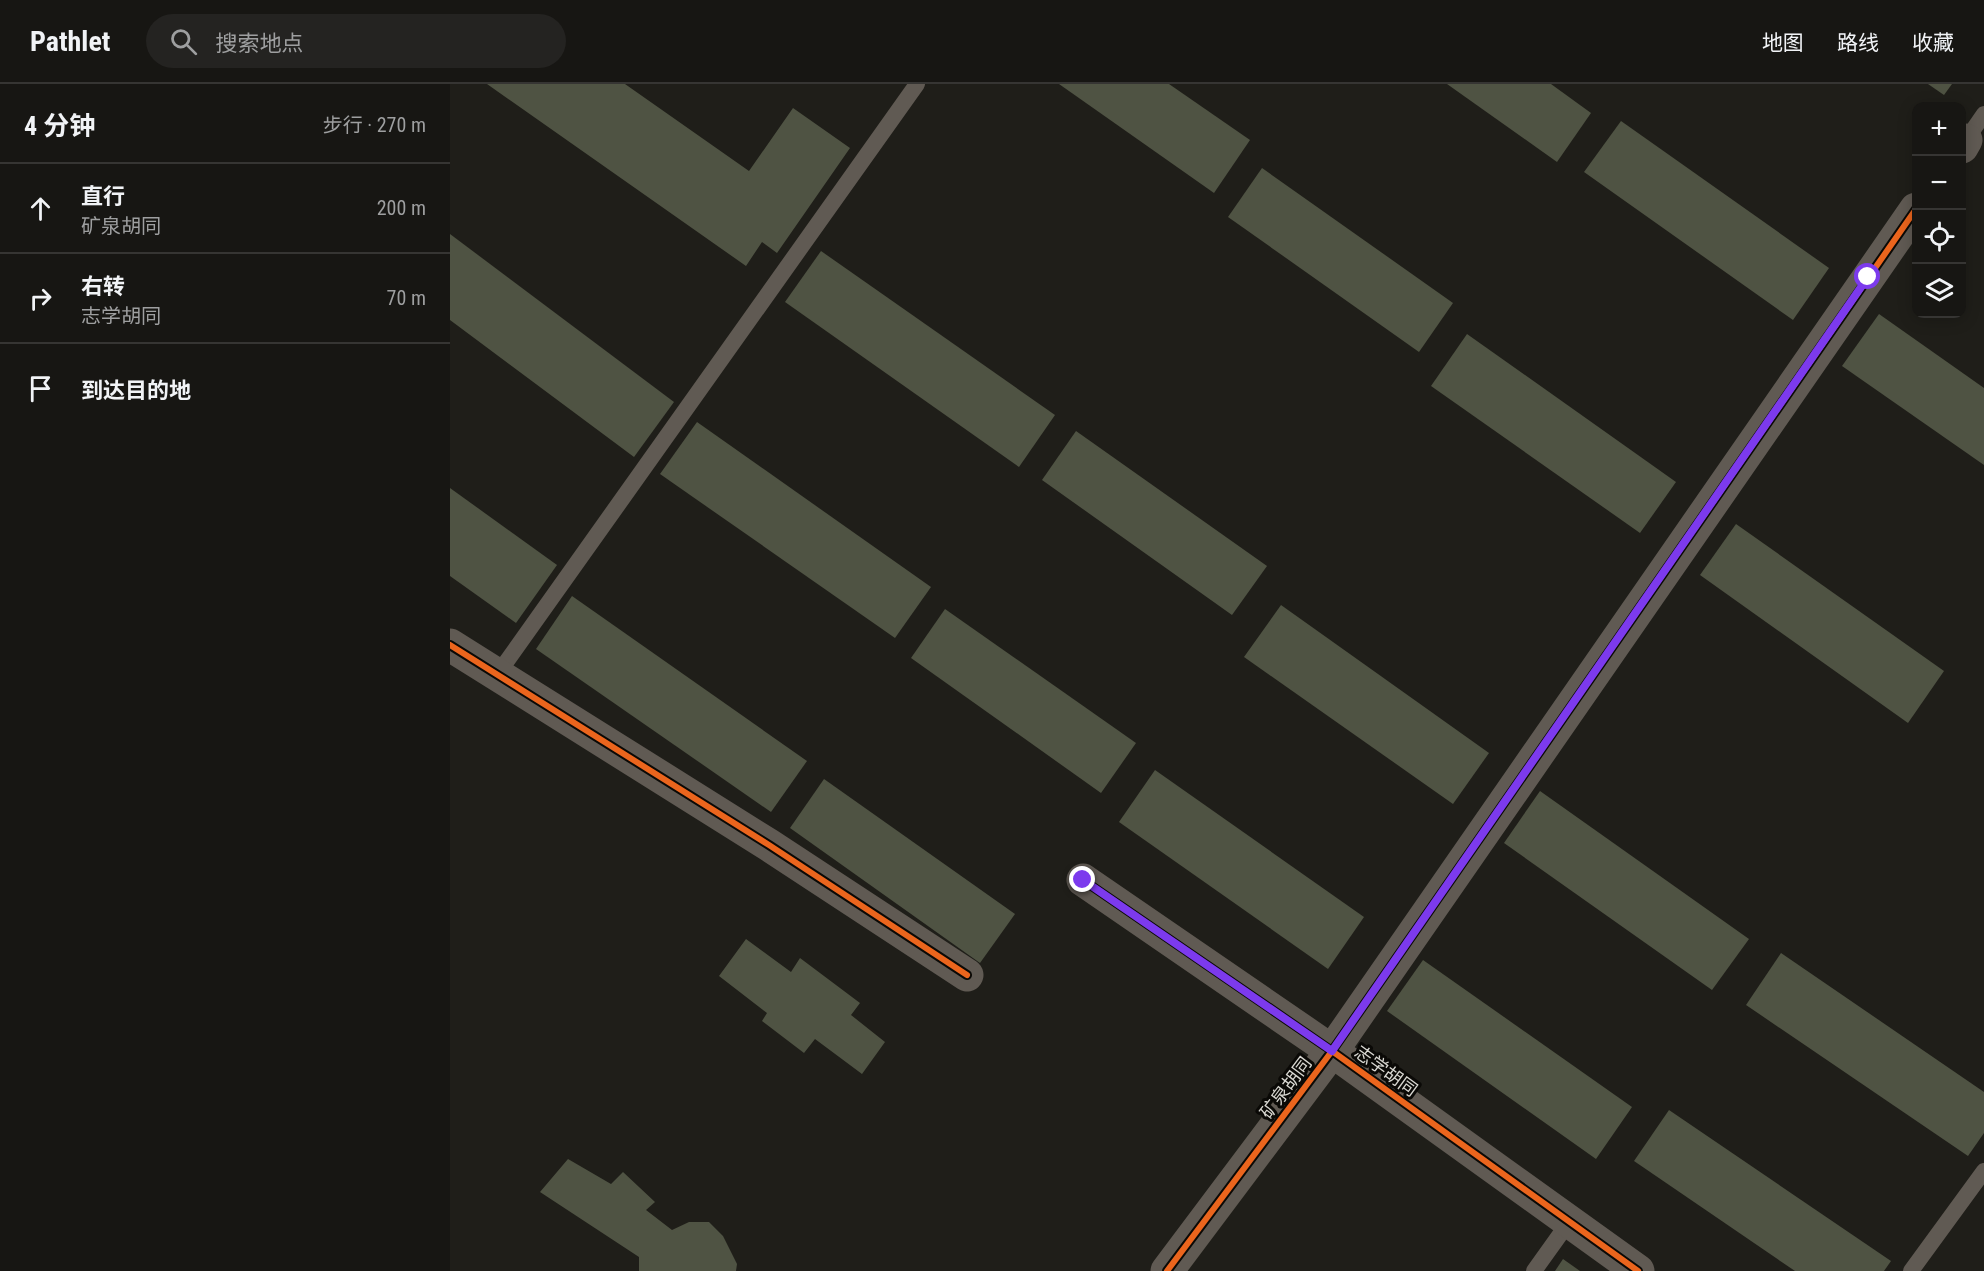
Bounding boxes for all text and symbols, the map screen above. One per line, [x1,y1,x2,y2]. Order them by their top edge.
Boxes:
search box [146,14,566,68]
text: Pathlet [30,25,110,58]
icon: search [167,25,200,58]
text: 搜索地点 [215,31,303,56]
text: 地图 [1762,31,1804,55]
text: 路线 [1837,31,1879,55]
text: 收藏 [1912,31,1954,55]
map controls [1912,102,1966,318]
button: + [1912,102,1966,156]
text: 4 分钟 [24,111,95,141]
text: 步行 · 270 m [323,113,426,137]
button: − [1912,156,1966,210]
text: 直行 [81,184,125,209]
icon: ahead [24,192,57,225]
text: 200 m [377,196,426,220]
button: locate [1912,210,1966,264]
text: 矿泉胡同 [81,214,161,238]
route start [1854,263,1880,289]
button: layers [1912,264,1966,318]
text: 右转 [81,274,125,299]
icon: right [24,282,57,315]
text: 70 m [387,286,426,310]
text: 志学胡同 [81,304,161,328]
icon: arrive [24,372,57,405]
text: 到达目的地 [81,378,191,403]
route end [1069,866,1095,892]
street label: 志学胡同 [1351,1041,1422,1100]
street label: 矿泉胡同 [1256,1053,1316,1123]

